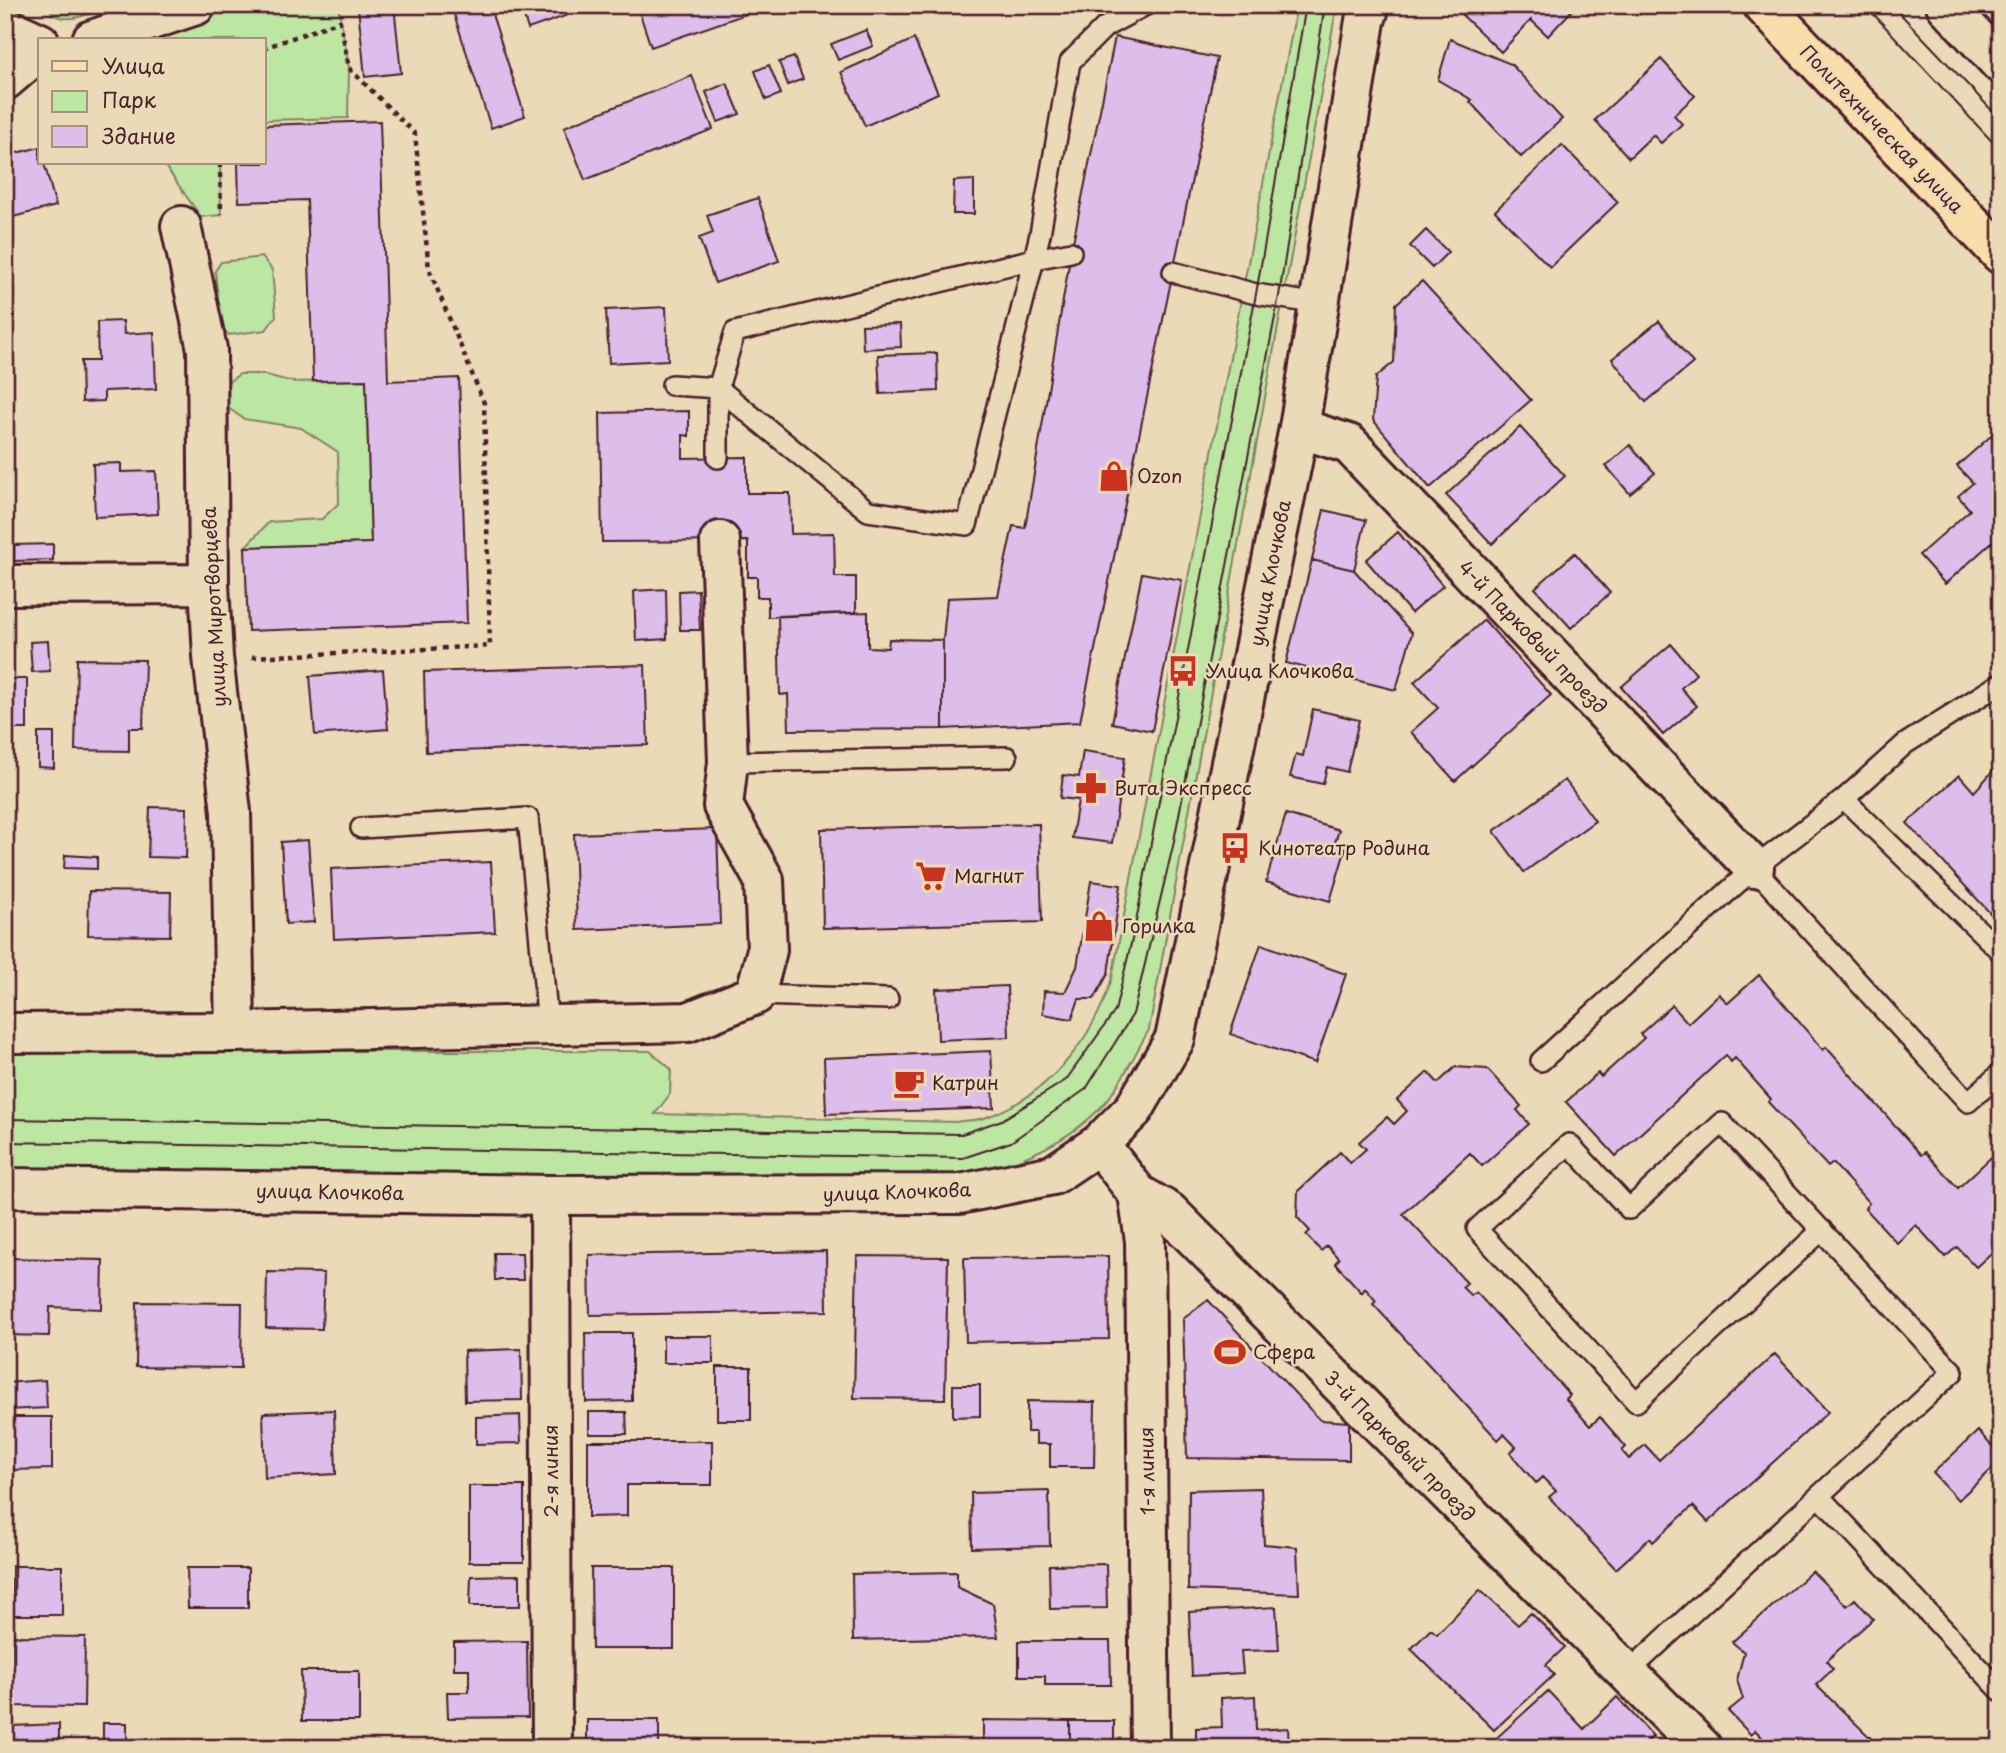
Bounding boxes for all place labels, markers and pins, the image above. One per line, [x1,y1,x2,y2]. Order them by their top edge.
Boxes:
shop icon: Ozon [1097,459,1131,493]
place label: Ozon [1137,461,1182,489]
bus stop icon: Улица Клочкова [1166,654,1200,688]
place label: Улица Клочкова [1206,656,1354,684]
pharmacy icon: Вита Экспресс [1074,771,1108,805]
place label: Вита Экспресс [1114,773,1252,801]
bus stop icon: Кинотеатр Родина [1218,831,1252,865]
place label: Кинотеатр Родина [1258,833,1430,861]
supermarket icon: Магнит [914,859,948,893]
place label: Магнит [954,861,1024,889]
shop icon: Горилка [1082,909,1116,943]
place label: Горилка [1122,911,1195,939]
cafe icon: Катрин [892,1066,926,1100]
place label: Катрин [932,1068,999,1096]
sports icon: Сфера [1213,1335,1247,1369]
place label: Сфера [1253,1337,1315,1365]

